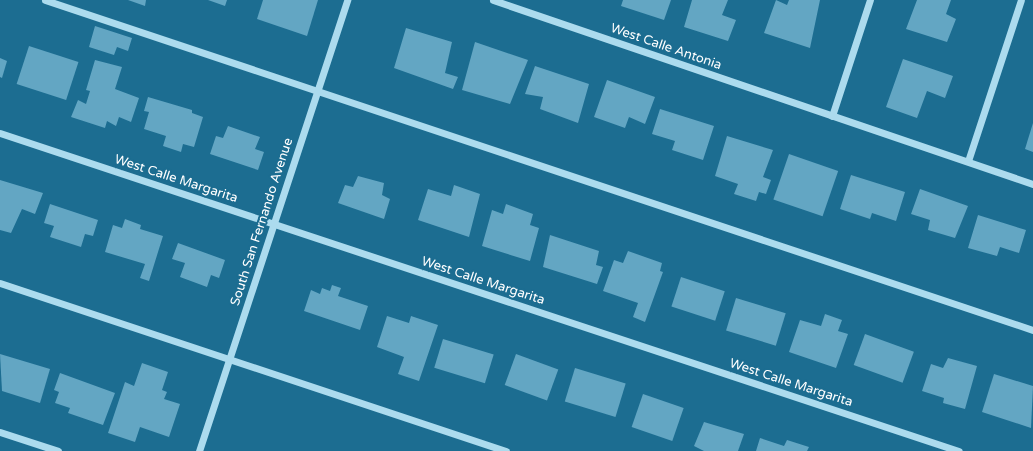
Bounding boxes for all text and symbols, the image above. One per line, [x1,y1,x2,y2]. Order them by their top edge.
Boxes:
street label: West Calle Antonia [608,21,724,73]
street label: South San Fernando Avenue [227,136,297,308]
street label: West Calle Margarita [112,152,240,206]
street label: West Calle Margarita [419,254,547,308]
street label: West Calle Margarita [727,356,855,410]

